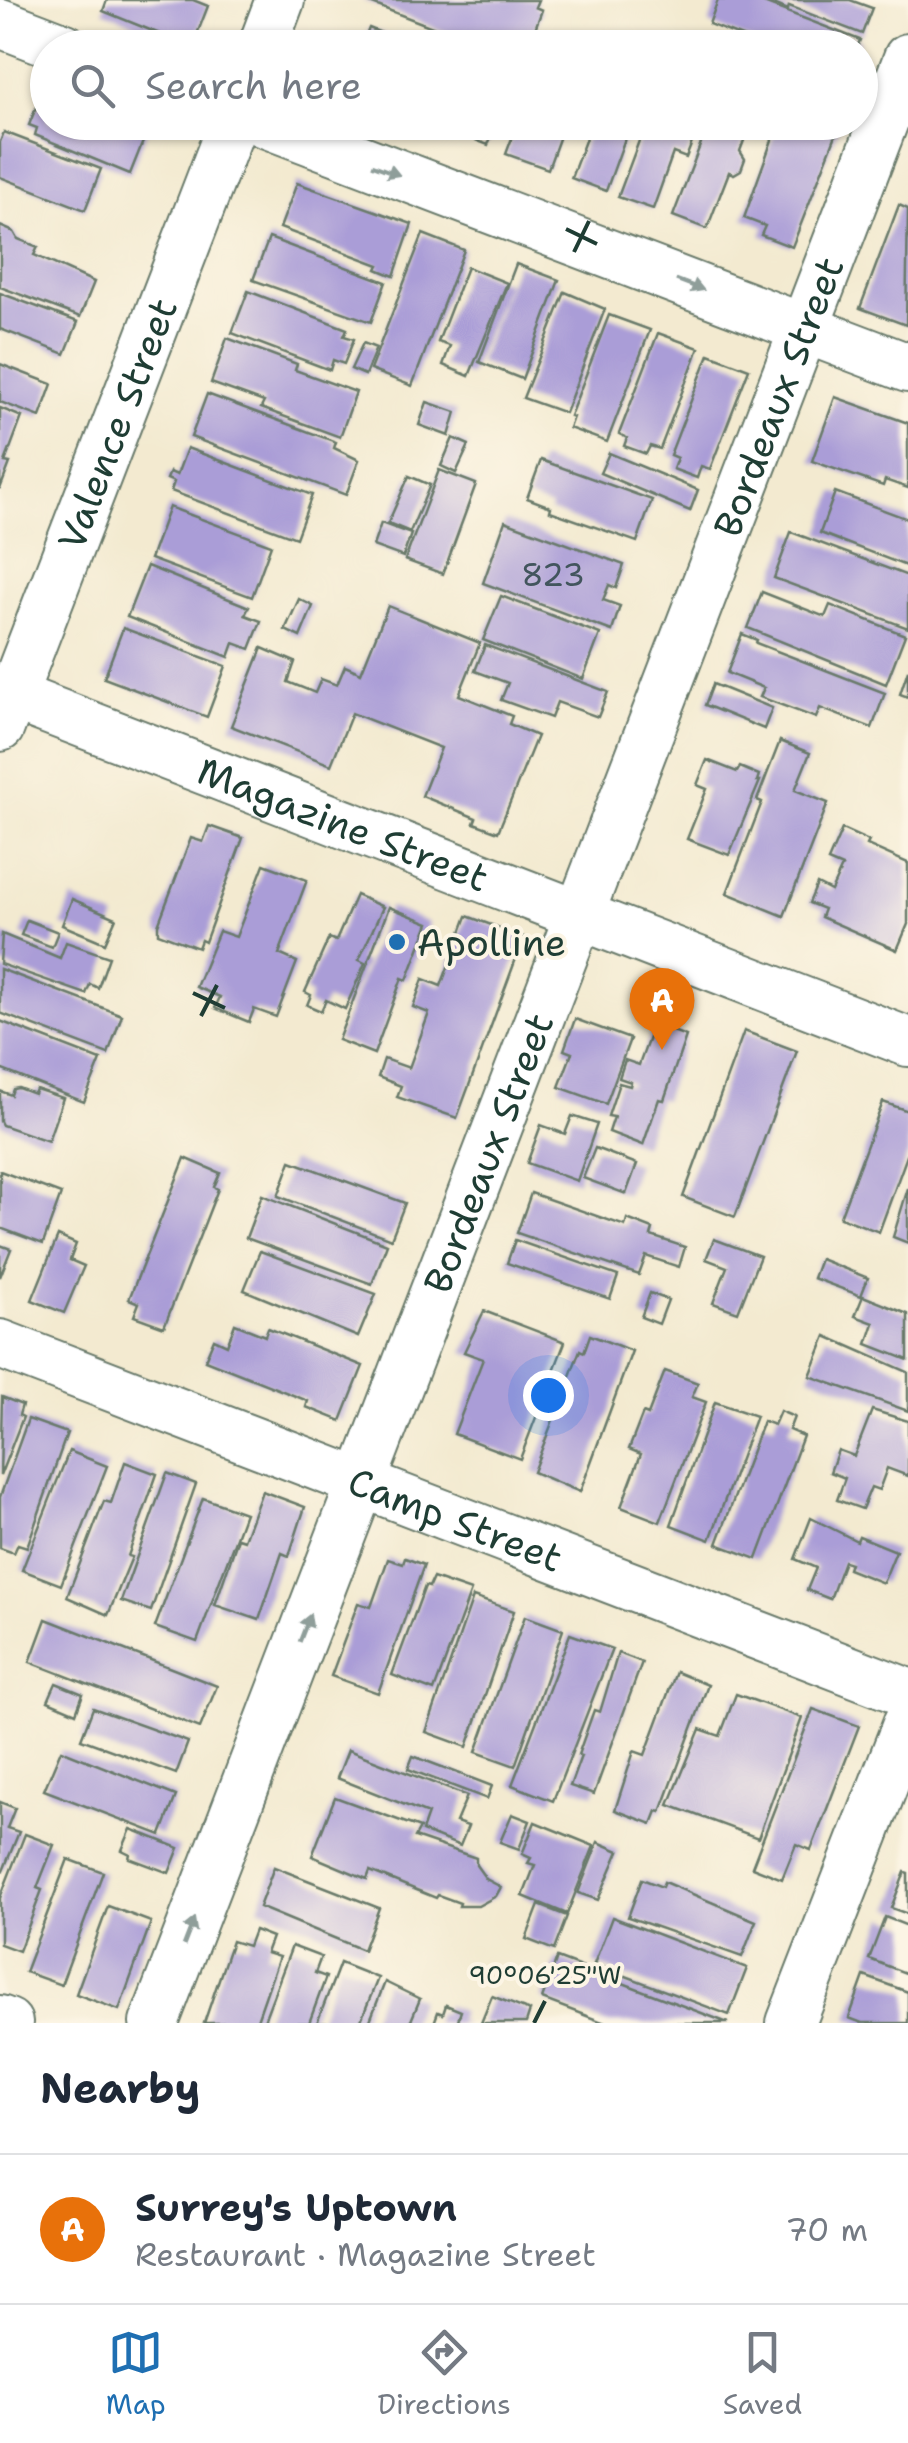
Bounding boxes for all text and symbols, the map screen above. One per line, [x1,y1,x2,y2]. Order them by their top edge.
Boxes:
search box [30,30,878,140]
icon: search [65,58,120,113]
text: Search here [145,60,362,111]
one-way arrow [371,162,401,178]
street label: Bordeaux Street [701,249,855,544]
one-way arrow [675,278,705,294]
street label: Valence Street [45,290,188,557]
house number: 823 [521,553,585,596]
street label: Magazine Street [191,744,496,903]
place label: Apolline [417,917,566,968]
marker: Apolline [386,931,408,953]
pin: A [630,968,694,1050]
street label: Bordeaux Street [411,1006,565,1300]
your location [523,1370,574,1421]
street label: Camp Street [341,1455,570,1583]
one-way arrow [298,1613,313,1643]
one-way arrow [182,1917,197,1947]
text: 90°06'25"W [469,1958,621,1992]
text: Nearby [40,2060,200,2116]
text: Surrey's Uptown [135,2182,457,2233]
text: A [60,2208,85,2251]
text: 70 m [785,2208,868,2251]
text: Restaurant · Magazine Street [135,2233,596,2276]
tab: Map [106,2325,166,2423]
tab: Directions [377,2325,511,2423]
tab: Saved [723,2325,802,2423]

